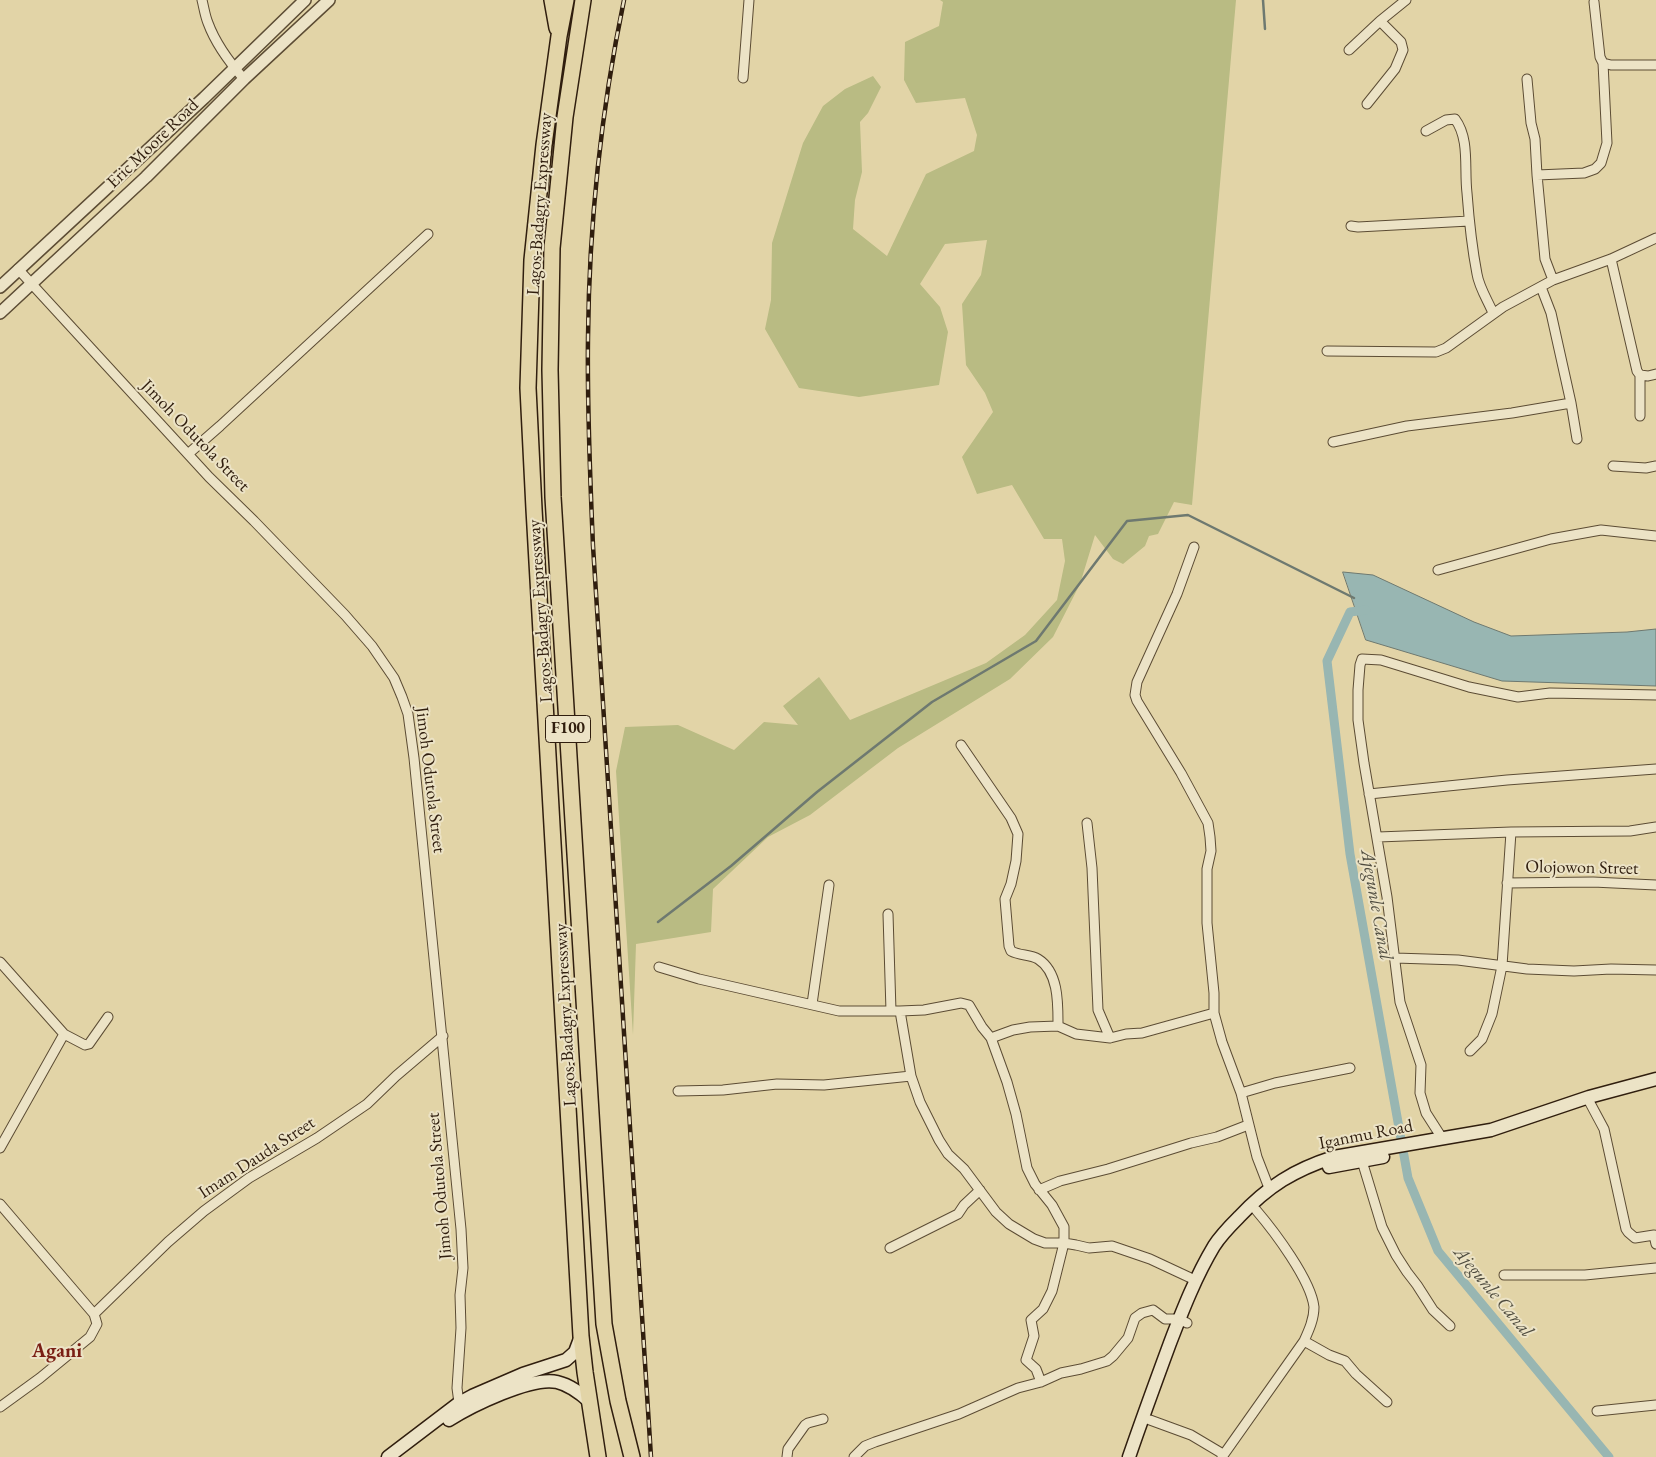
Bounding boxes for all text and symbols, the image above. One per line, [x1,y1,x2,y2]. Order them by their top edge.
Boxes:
street label: Eric Moore Road [103,95,203,193]
street label: Lagos-Badagry Expressway [523,112,557,296]
street label: Jimoh Odutola Street [136,376,254,496]
street label: Lagos-Badagry Expressway [524,519,558,703]
street label: Jimoh Odutola Street [410,706,450,854]
road number: F100 [546,716,590,742]
water label: Ajegunle Canal [1355,848,1397,962]
street label: Olojowon Street [1525,856,1639,880]
street label: Lagos-Badagry Expressway [550,923,582,1107]
street label: Imam Dauda Street [195,1112,319,1204]
street label: Jimoh Odutola Street [423,1112,457,1260]
street label: Iganmu Road [1317,1115,1415,1155]
water label: Ajegunle Canal [1448,1242,1538,1342]
district label: Agani [32,1340,82,1364]

